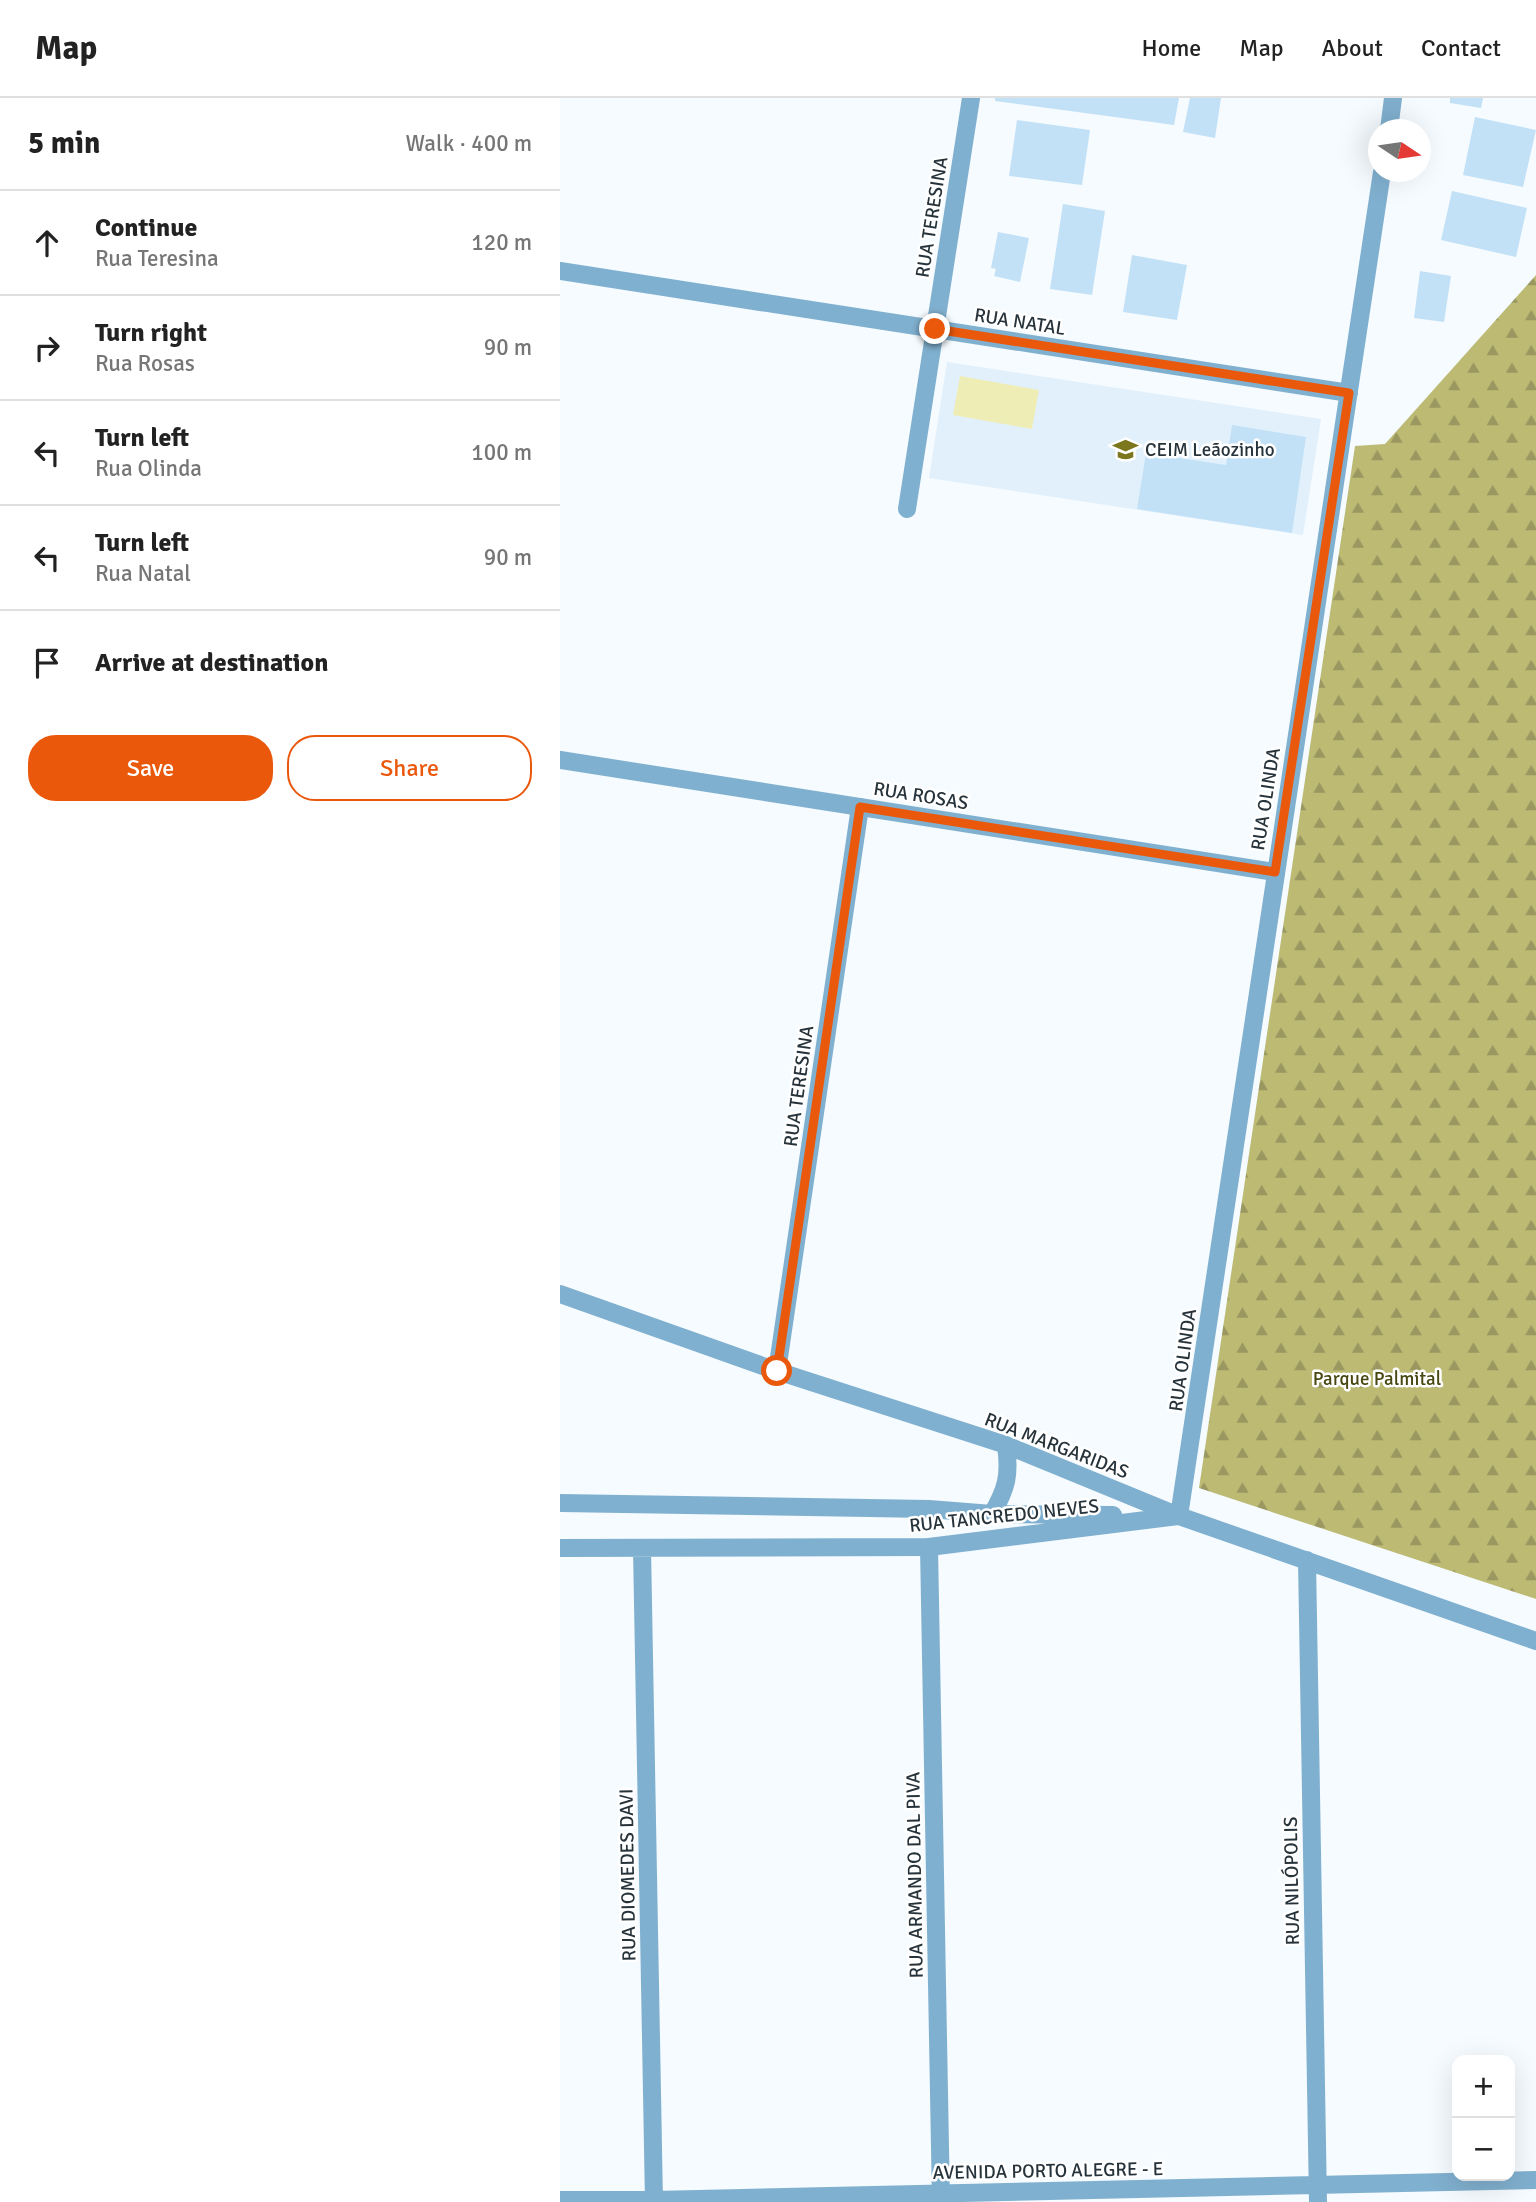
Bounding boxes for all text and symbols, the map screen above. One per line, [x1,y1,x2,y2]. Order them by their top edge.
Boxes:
text: Map [35,28,97,69]
text: Home [1141,33,1201,63]
text: Map [1239,33,1284,63]
text: About [1322,33,1383,63]
text: Contact [1421,33,1501,63]
north arrow [1368,119,1431,182]
text: 5 min [28,125,100,162]
text: Walk · 400 m [406,129,532,158]
street label: RUA TERESINA [911,155,953,279]
text: Continue [95,212,197,244]
icon: ahead [28,224,66,262]
text: 120 m [471,228,532,257]
text: Rua Teresina [95,244,219,273]
street label: RUA NATAL [972,303,1068,341]
route end [919,313,950,344]
text: Turn right [95,317,207,349]
icon: right [28,329,66,367]
text: 90 m [484,333,532,362]
text: Rua Rosas [95,349,195,378]
text: Turn left [95,422,189,454]
icon: left [28,434,66,472]
school or university icon: CEIM Leãozinho [1111,435,1139,463]
text: 100 m [471,438,532,467]
place label: CEIM Leãozinho [1145,438,1275,462]
text: Rua Olinda [95,454,202,483]
text: Turn left [95,527,189,559]
icon: left [28,539,66,577]
text: 90 m [484,543,532,572]
text: Rua Natal [95,559,191,588]
icon: arrive [28,644,66,682]
text: Arrive at destination [95,647,328,679]
button: Save [28,735,273,801]
button: Share [287,735,532,801]
street label: RUA OLINDA [1246,746,1286,852]
street label: RUA ROSAS [872,777,970,815]
street label: RUA TERESINA [779,1024,819,1148]
street label: RUA OLINDA [1164,1307,1202,1413]
route start [761,1355,792,1386]
park label: Parque Palmital [1313,1367,1441,1391]
street label: RUA MARGARIDAS [981,1407,1132,1484]
street label: RUA TANCREDO NEVES [908,1494,1100,1538]
street label: RUA ARMANDO DAL PIVA [901,1771,929,1979]
street label: RUA DIOMEDES DAVI [614,1788,642,1962]
street label: RUA NILÓPOLIS [1279,1816,1305,1946]
map controls [1452,2055,1515,2181]
button: + [1452,2055,1515,2118]
button: − [1452,2118,1515,2181]
street label: AVENIDA PORTO ALEGRE - E [932,2157,1164,2185]

